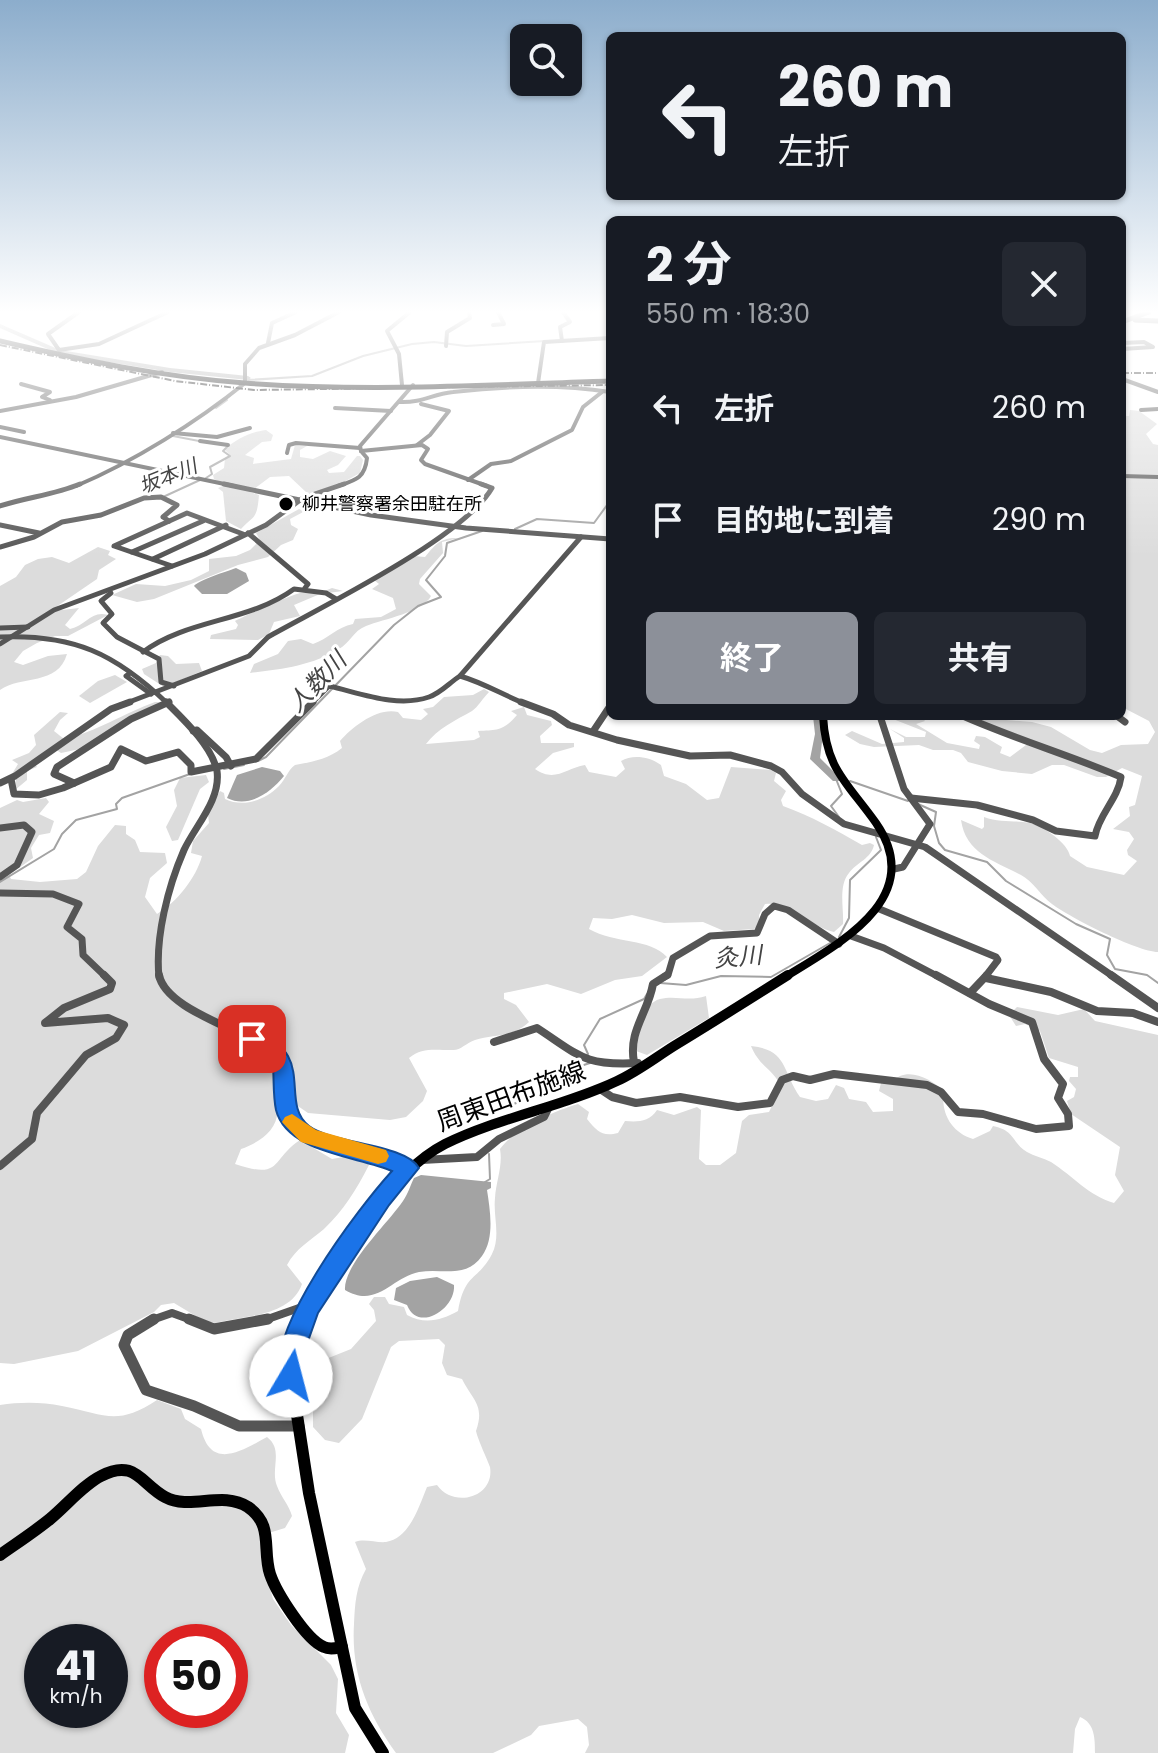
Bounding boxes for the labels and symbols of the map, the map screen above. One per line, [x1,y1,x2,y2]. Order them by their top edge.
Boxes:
water label: 坂本川 [135,451,203,500]
place label: 柳井警察署余田駐在所 [302,491,482,516]
marker: 柳井警察署余田駐在所 [277,495,295,513]
water label: 人数川 [280,642,356,719]
water label: 灸川 [713,938,766,975]
pin [218,1005,286,1073]
street label: 周東田布施線 [432,1052,590,1140]
position arrow [249,1334,333,1418]
speed limit sign: 50 [144,1624,248,1728]

